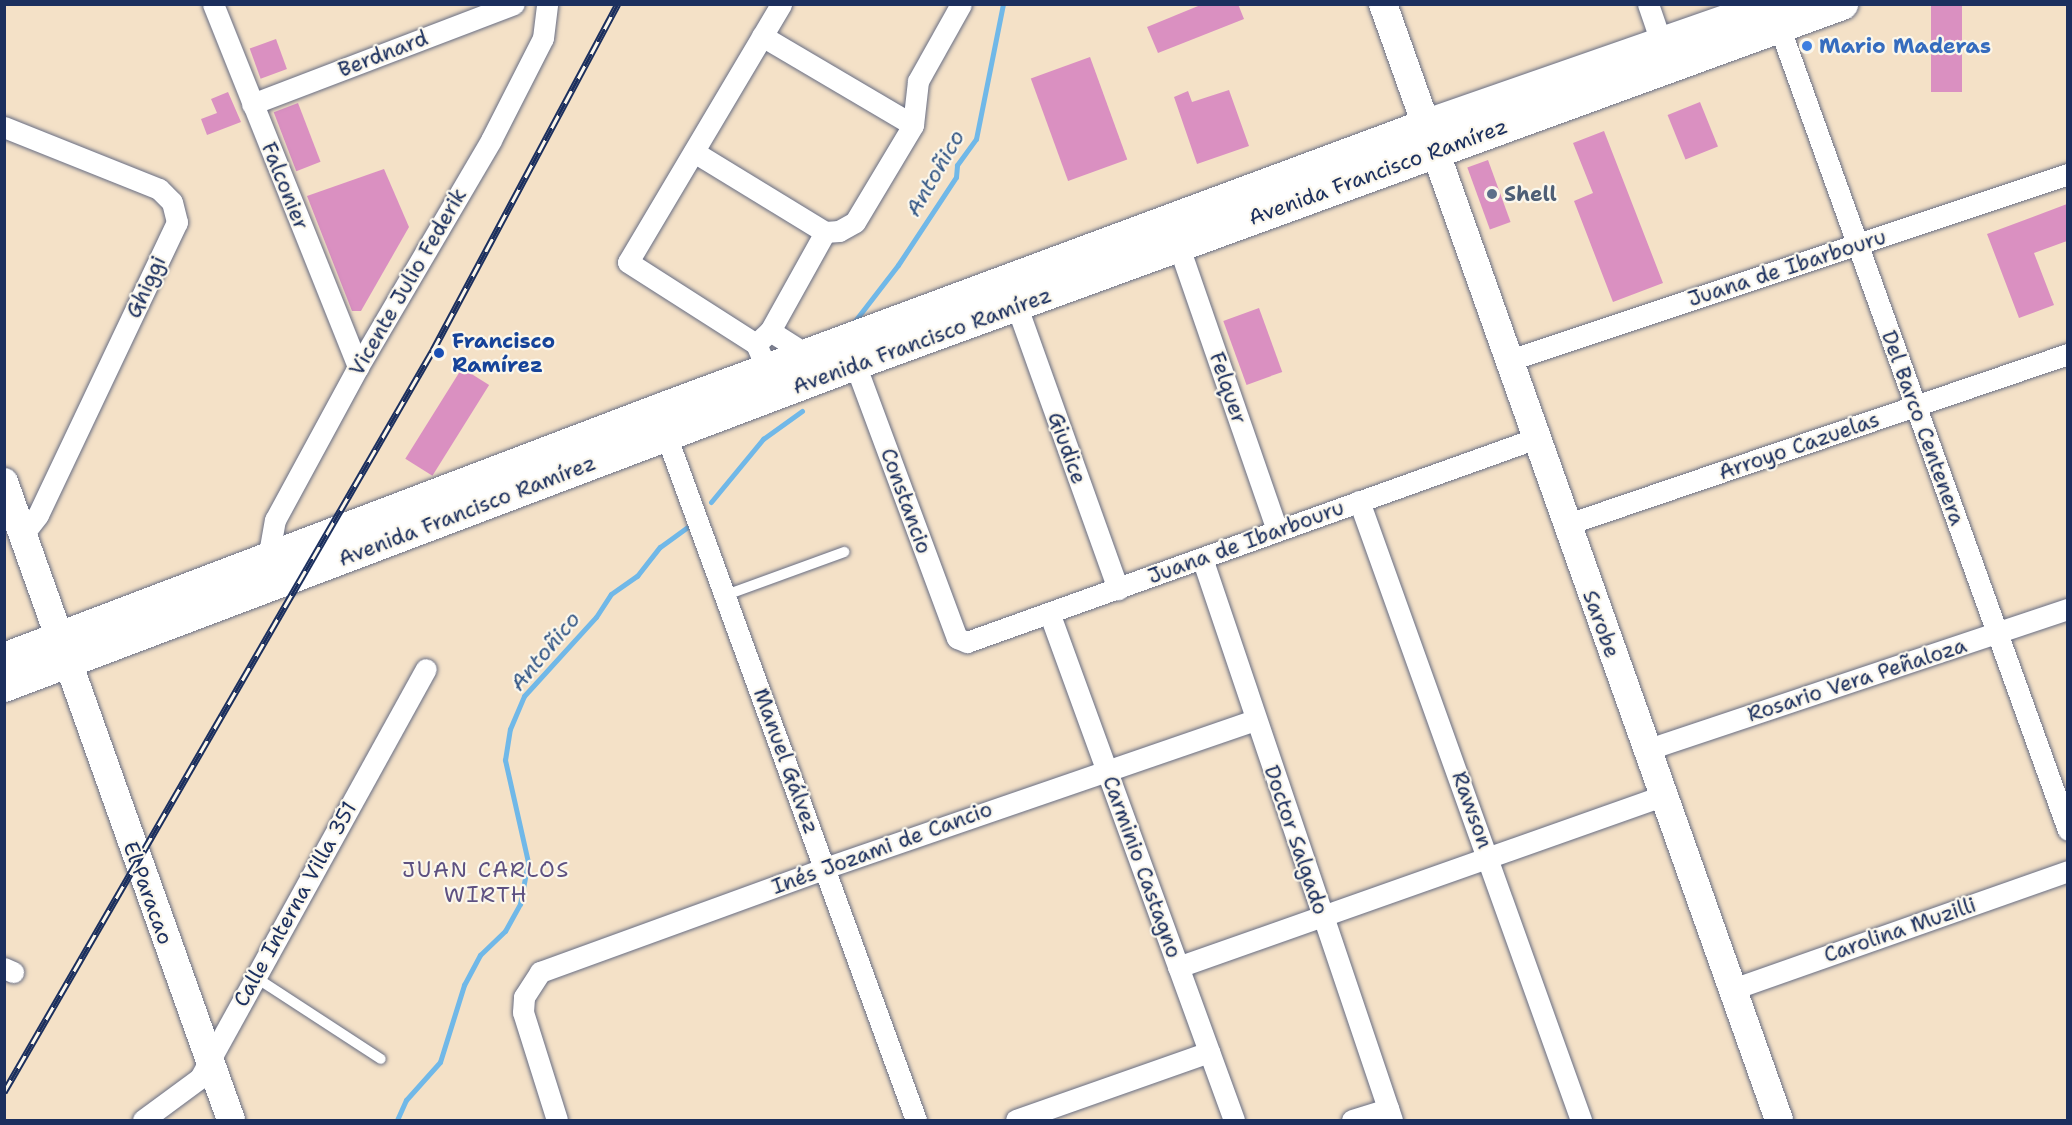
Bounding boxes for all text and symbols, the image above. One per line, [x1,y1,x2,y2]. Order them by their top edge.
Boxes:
street label: Berdnard [335,25,431,83]
place label: Mario Maderas [1819,33,1991,59]
marker: Mario Maderas [1800,39,1814,53]
street label: Avenida Francisco Ramírez [1245,113,1511,231]
water label: Antoñico [900,125,970,221]
street label: Falconier [256,138,314,234]
place label: Shell [1504,181,1557,207]
street label: Vicente Julio Federik [344,184,472,380]
marker: Shell [1485,187,1499,201]
street label: Juana de Ibarbouru [1685,224,1889,312]
street label: Ghiggi [121,252,171,322]
street label: Avenida Francisco Ramírez [789,282,1055,400]
street label: Del Barco Centenera [1876,327,1970,529]
place label: Francisco Ramírez [452,328,555,378]
marker: Francisco Ramírez [430,344,448,362]
street label: Felquer [1204,349,1252,427]
street label: Arroyo Cazuelas [1715,407,1883,485]
street label: Giudice [1042,409,1092,487]
street label: Constancio [875,445,937,557]
street label: Avenida Francisco Ramírez [335,450,599,572]
street label: Juana de Ibarbouru [1144,495,1348,589]
street label: Sarobe [1577,587,1625,661]
water label: Antoñico [504,606,586,696]
street label: Rosario Vera Peñaloza [1744,633,1970,727]
street label: Manuel Gálvez [748,685,824,837]
street label: Doctor Salgado [1259,762,1333,918]
street label: Rawson [1446,768,1498,852]
street label: Carminio Castagno [1097,773,1187,961]
street label: Inés Jozami de Cancio [768,796,996,900]
street label: Calle Interna Villa 351 [228,797,362,1011]
street label: El Paracao [118,838,178,948]
district label: JUAN CARLOS WIRTH [402,856,570,908]
street label: Carolina Muzilli [1820,892,1980,968]

